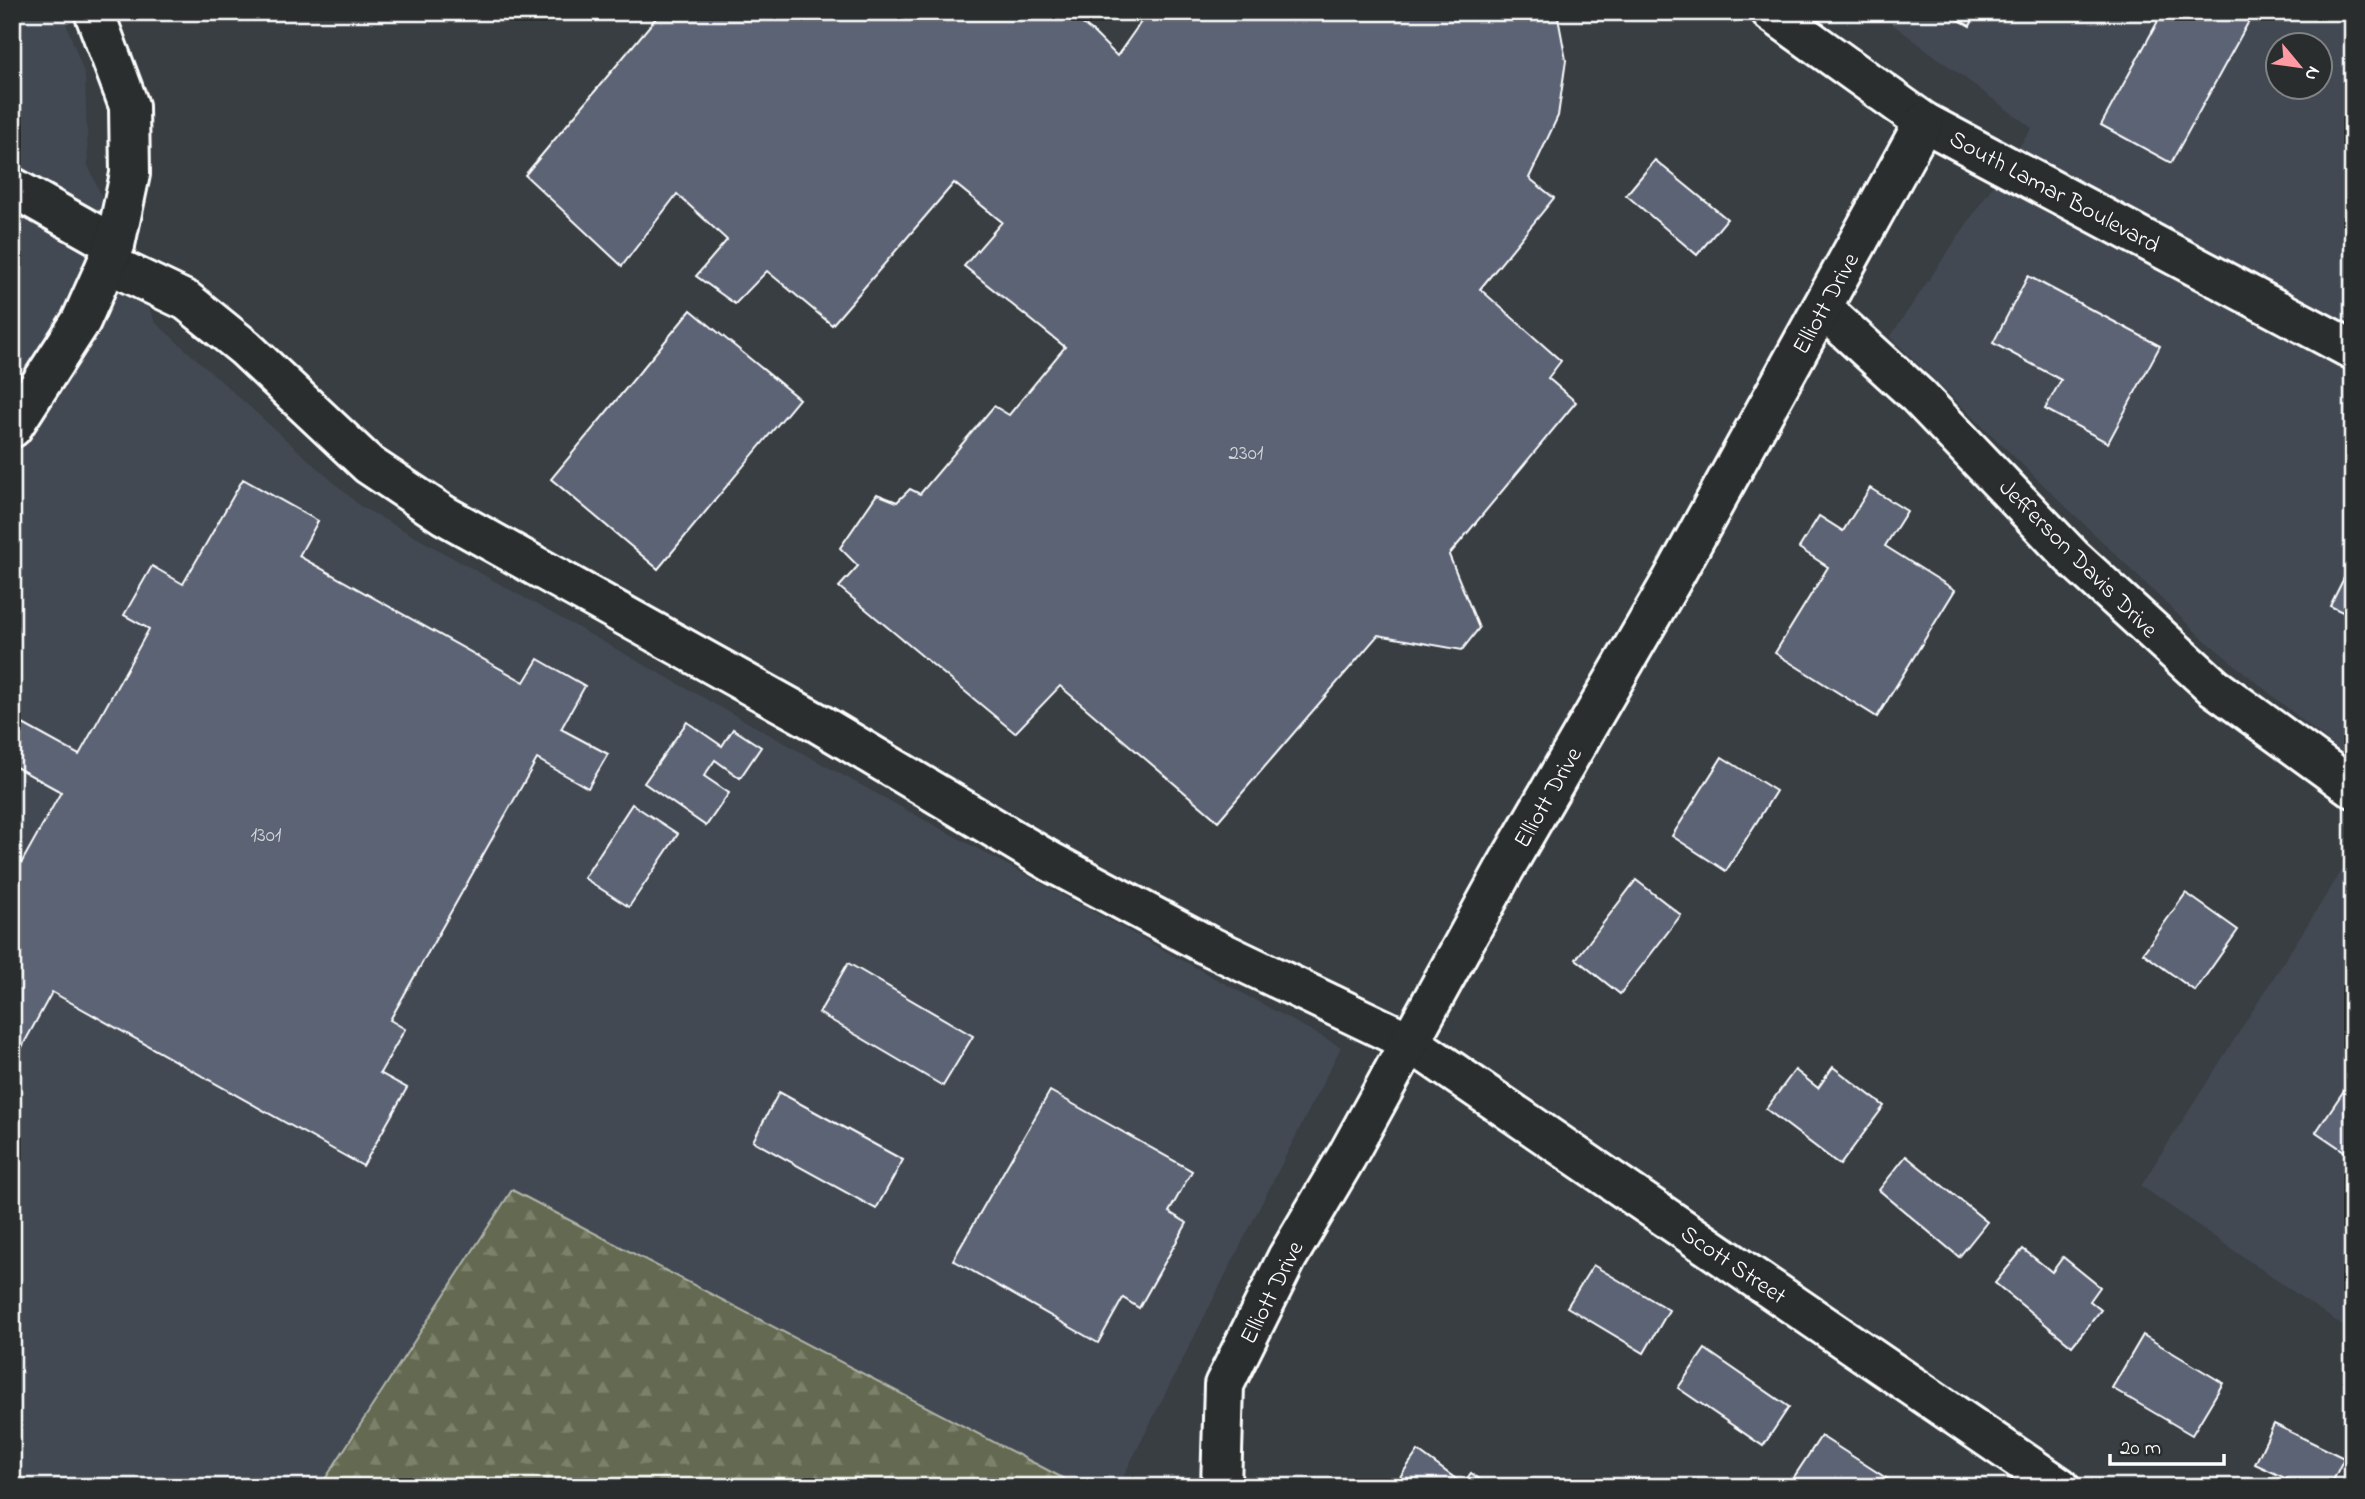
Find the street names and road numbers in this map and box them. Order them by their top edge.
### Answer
street label: South Lamar Boulevard [1942,123,2166,264]
street label: Elliott Drive [1785,247,1870,362]
street label: Jefferson Davis Drive [1990,472,2165,648]
street label: Elliott Drive [1506,741,1592,855]
street label: Scott Street [1673,1218,1793,1314]
street label: Elliott Drive [1232,1235,1314,1351]

